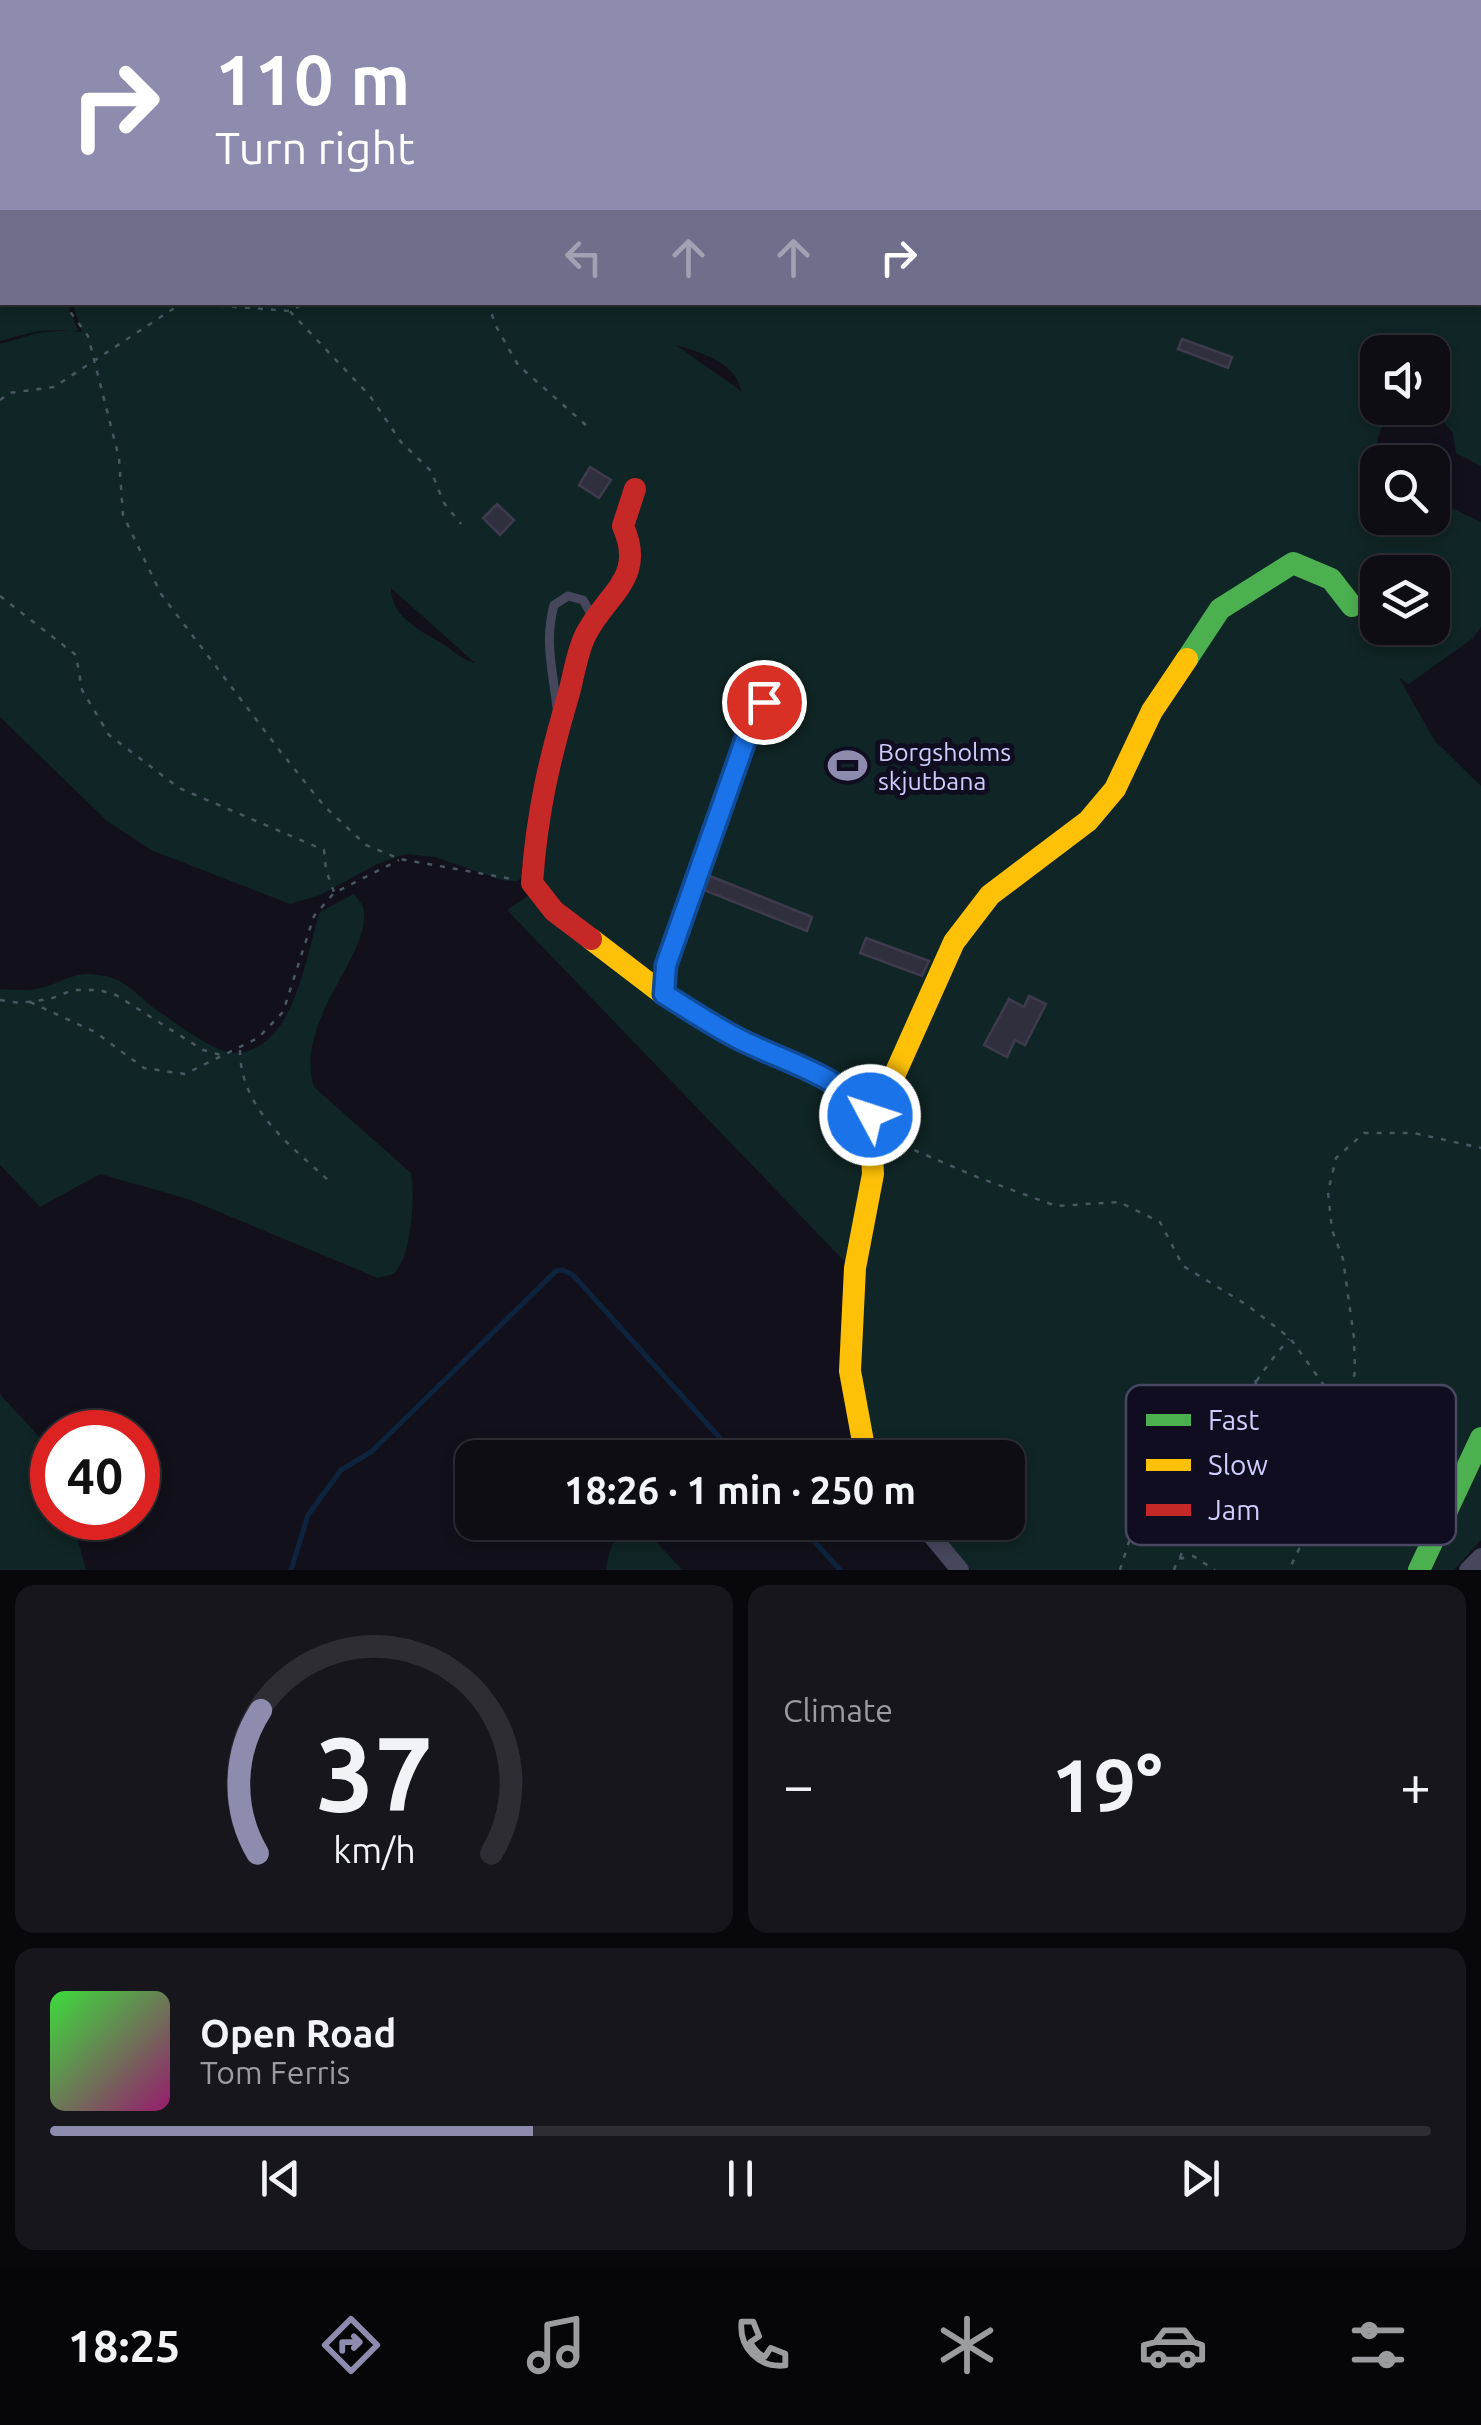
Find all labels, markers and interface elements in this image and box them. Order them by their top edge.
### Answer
icon: right [50,40,180,170]
text: 110 m [215,40,410,118]
text: Turn right [215,122,415,173]
icon: left [556,230,611,285]
icon: ahead [661,230,716,285]
icon: ahead [766,230,821,285]
icon: right [871,230,926,285]
map controls [1360,335,1450,645]
button: sound [1360,335,1450,425]
button: search [1360,445,1450,535]
button: layers [1360,555,1450,645]
pin [722,660,807,745]
icon: arrive [737,675,792,730]
place label: Borgsholms skjutbana [878,738,1011,795]
sports icon: Borgsholms skjutbana [827,745,869,787]
position arrow [818,1063,922,1167]
legend [1126,1385,1456,1545]
text: Fast [1208,1404,1259,1435]
speed limit sign: 40 [30,1410,160,1540]
text: Slow [1208,1449,1268,1480]
text: 18:26 · 1 min · 250 m [564,1469,916,1511]
text: Jam [1208,1494,1260,1525]
text: Climate [783,1692,893,1728]
text: 37 [315,1714,433,1831]
text: 19° [1051,1742,1163,1826]
text: − [783,1754,814,1815]
text: + [1400,1754,1431,1815]
text: km/h [333,1830,415,1870]
text: Open Road [200,2012,396,2054]
text: Tom Ferris [200,2054,350,2090]
icon: previous [253,2151,308,2206]
icon: pause [713,2151,768,2206]
icon: next [1173,2151,1228,2206]
icon: directions [316,2310,386,2380]
icon: music [521,2310,591,2380]
icon: phone [727,2310,797,2380]
icon: climate [932,2310,1002,2380]
icon: car [1138,2310,1208,2380]
icon: filters [1343,2310,1413,2380]
text: 18:25 [68,2320,180,2371]

